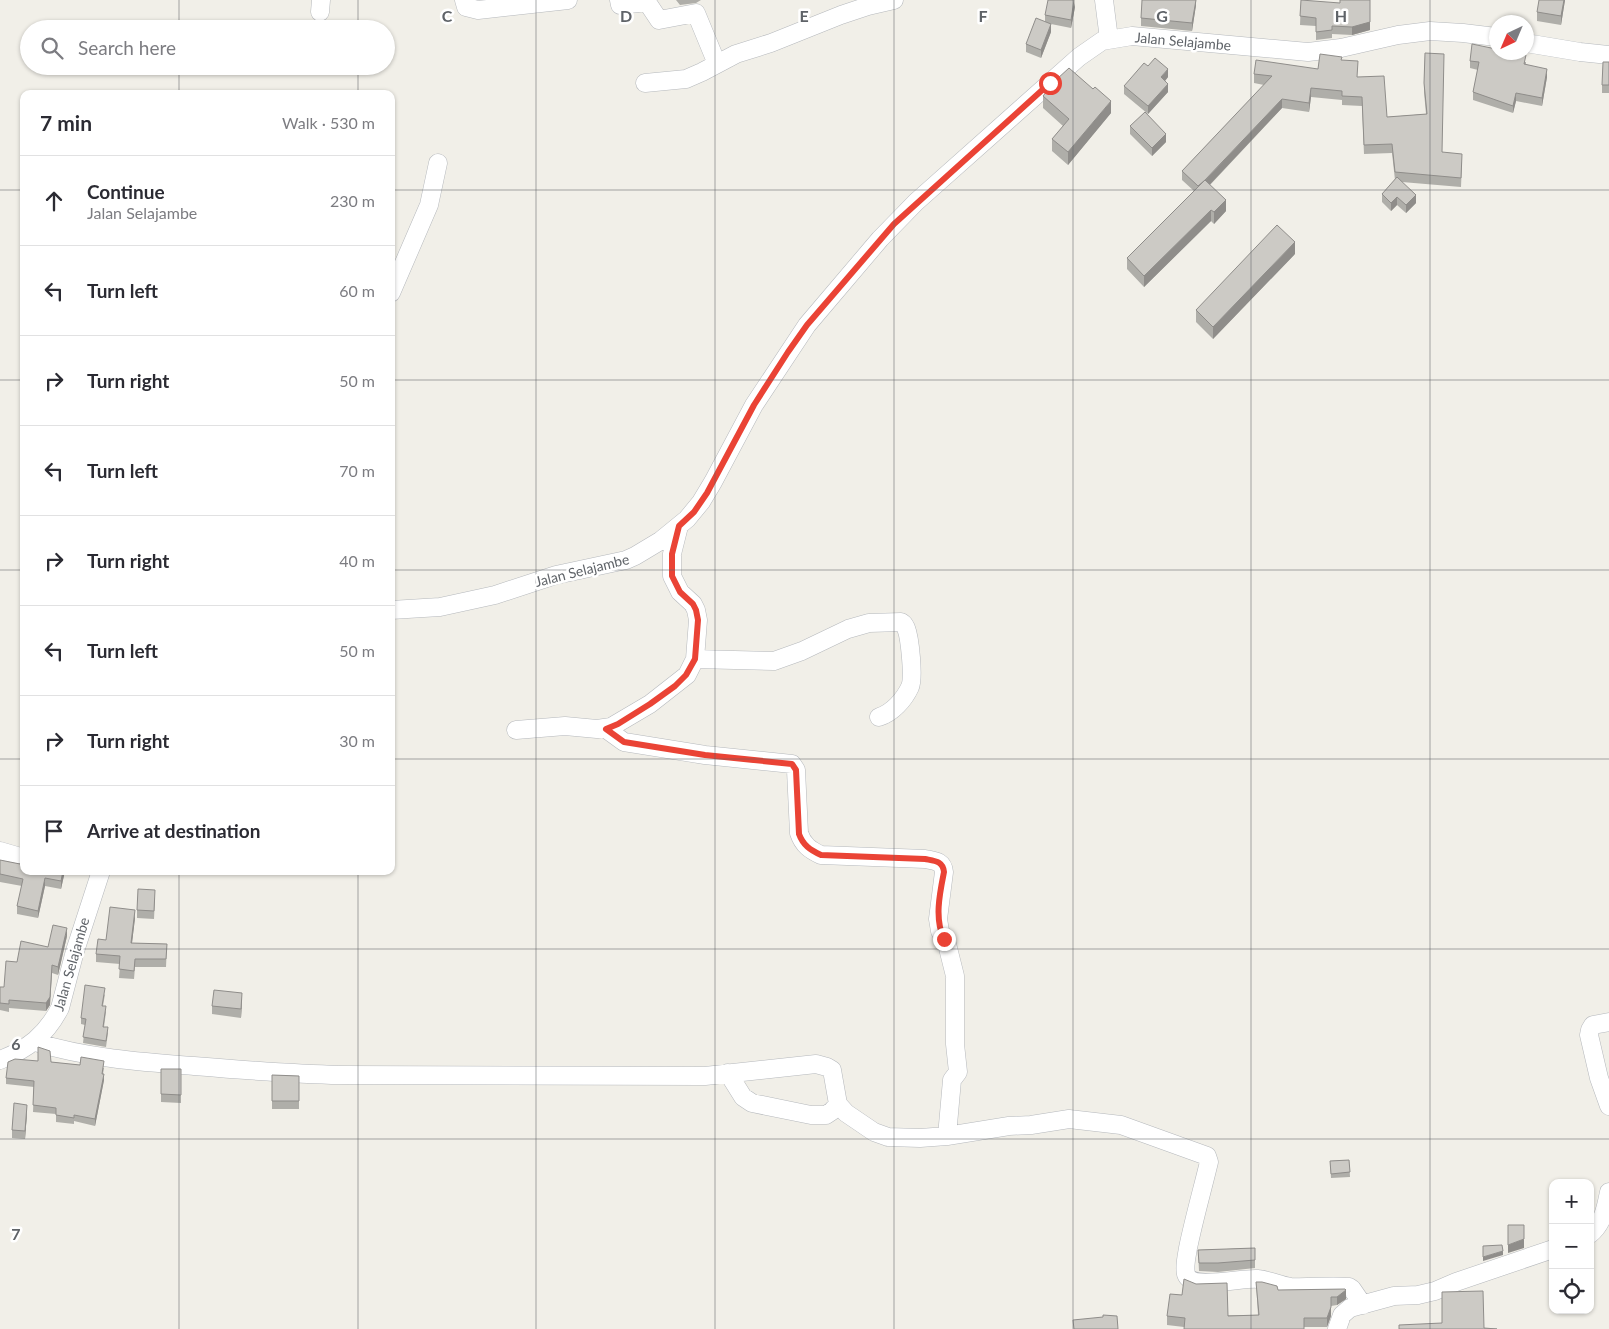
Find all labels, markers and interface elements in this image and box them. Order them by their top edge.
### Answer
text: C [442,6,453,25]
text: D [620,6,632,25]
text: E [799,6,809,25]
text: F [978,6,988,25]
text: G [1156,6,1168,25]
text: H [1335,6,1347,25]
north arrow [1489,15,1534,60]
search box [20,20,395,75]
street label: Jalan Selajambe [1134,28,1232,54]
icon: search [38,34,66,62]
text: Search here [78,36,176,59]
route start [1039,72,1062,95]
text: 7 min [40,110,92,135]
text: Walk · 530 m [282,113,375,132]
text: Continue [87,180,165,203]
icon: ahead [40,187,68,215]
text: 230 m [330,191,375,210]
text: Jalan Selajambe [87,203,197,222]
icon: left [40,277,68,305]
text: Turn left [87,279,158,302]
text: 60 m [339,281,375,300]
icon: right [40,367,68,395]
text: Turn right [87,369,169,392]
text: 50 m [339,371,375,390]
icon: left [40,457,68,485]
text: Turn left [87,459,158,482]
text: 70 m [339,461,375,480]
icon: right [40,547,68,575]
text: Turn right [87,549,169,572]
street label: Jalan Selajambe [533,550,631,590]
text: 40 m [339,551,375,570]
icon: left [40,637,68,665]
text: Turn left [87,639,158,662]
text: 50 m [339,641,375,660]
icon: right [40,727,68,755]
text: Turn right [87,729,169,752]
text: 30 m [339,731,375,750]
icon: arrive [40,817,68,845]
text: Arrive at destination [87,819,260,842]
street label: Jalan Selajambe [50,915,92,1013]
route end [933,928,956,951]
text: 6 [11,1034,21,1053]
map controls [1549,1179,1594,1314]
button: + [1549,1179,1594,1224]
text: 7 [11,1224,21,1243]
button: − [1549,1224,1594,1269]
button: locate [1549,1269,1594,1314]

